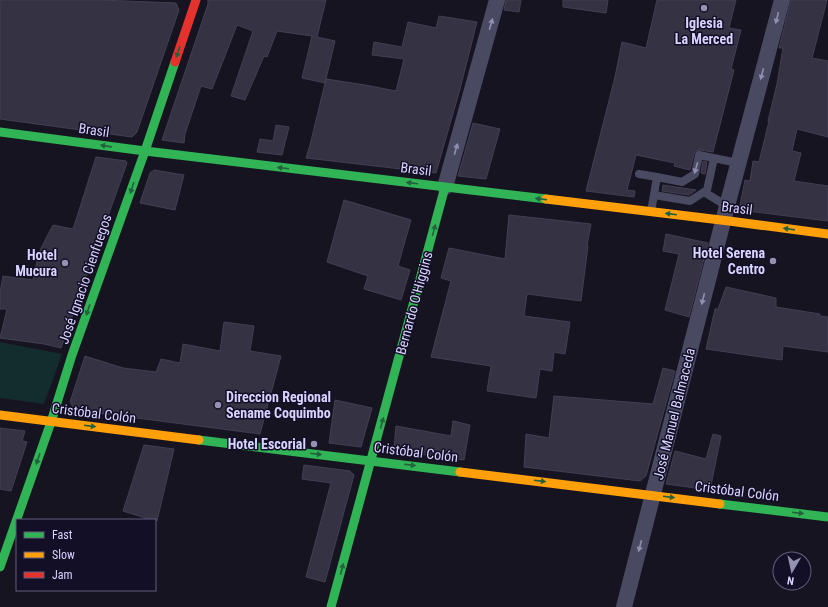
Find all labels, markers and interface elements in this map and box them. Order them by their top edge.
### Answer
marker: Iglesia La Merced [699,3,709,13]
one-way arrow [774,12,780,24]
place label: Iglesia La Merced [675,15,733,47]
one-way arrow [488,18,494,30]
one-way arrow [175,46,181,58]
one-way arrow [759,68,765,80]
street label: Brasil [77,120,111,140]
one-way arrow [100,143,112,149]
one-way arrow [453,143,459,156]
street label: Brasil [400,159,432,179]
one-way arrow [693,162,699,174]
one-way arrow [277,165,289,171]
one-way arrow [406,180,418,186]
one-way arrow [128,182,134,194]
one-way arrow [535,195,548,202]
street label: Brasil [721,198,753,218]
one-way arrow [664,211,677,217]
street label: José Ignacio Cienfuegos [55,212,115,346]
one-way arrow [431,223,437,235]
one-way arrow [783,226,795,232]
place label: Hotel Serena Centro [693,245,765,277]
place label: Hotel Mucura [15,247,57,279]
street label: Bernardo O'Higgins [393,250,435,356]
marker: Hotel Serena Centro [768,256,778,266]
marker: Hotel Mucura [60,258,70,268]
one-way arrow [700,293,706,305]
one-way arrow [85,305,91,317]
street label: José Manuel Balmaceda [650,346,698,482]
place label: Direccion Regional Sename Coquimbo [226,389,331,421]
street label: Cristóbal Colón [51,400,137,426]
marker: Direccion Regional Sename Coquimbo [213,400,223,410]
one-way arrow [379,416,385,428]
one-way arrow [84,423,96,430]
place label: Hotel Escorial [228,436,306,452]
marker: Hotel Escorial [309,439,319,449]
street label: Cristóbal Colón [373,439,459,465]
one-way arrow [310,450,322,457]
one-way arrow [35,453,41,465]
one-way arrow [404,462,417,468]
one-way arrow [533,478,546,484]
street label: Cristóbal Colón [694,478,780,504]
one-way arrow [662,494,675,500]
one-way arrow [791,510,804,516]
legend [16,519,156,591]
text: Fast [52,528,73,542]
one-way arrow [637,541,643,553]
text: Slow [52,548,75,562]
north arrow [772,551,812,591]
one-way arrow [339,563,345,575]
text: Jam [52,568,73,582]
text: N [786,573,795,587]

